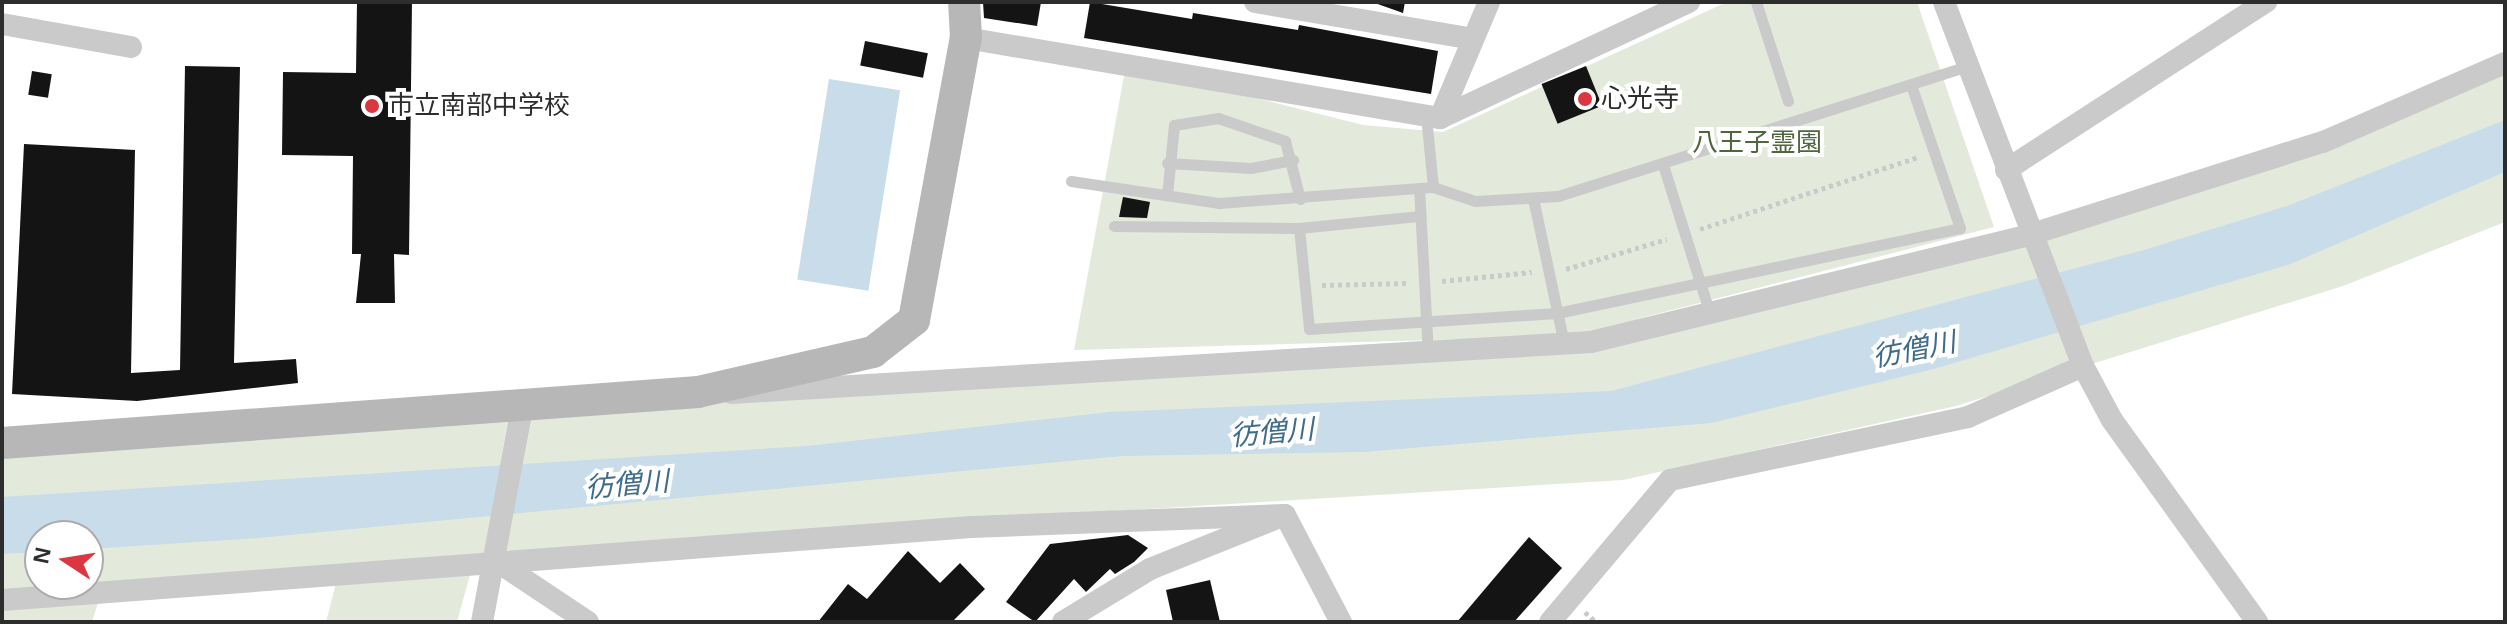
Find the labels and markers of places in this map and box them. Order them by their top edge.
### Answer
place label: 心光寺 [1601,83,1679,115]
place label: 市立南部中学校 [388,90,570,122]
marker: 心光寺 [1576,90,1594,108]
marker: 市立南部中学校 [363,97,381,115]

